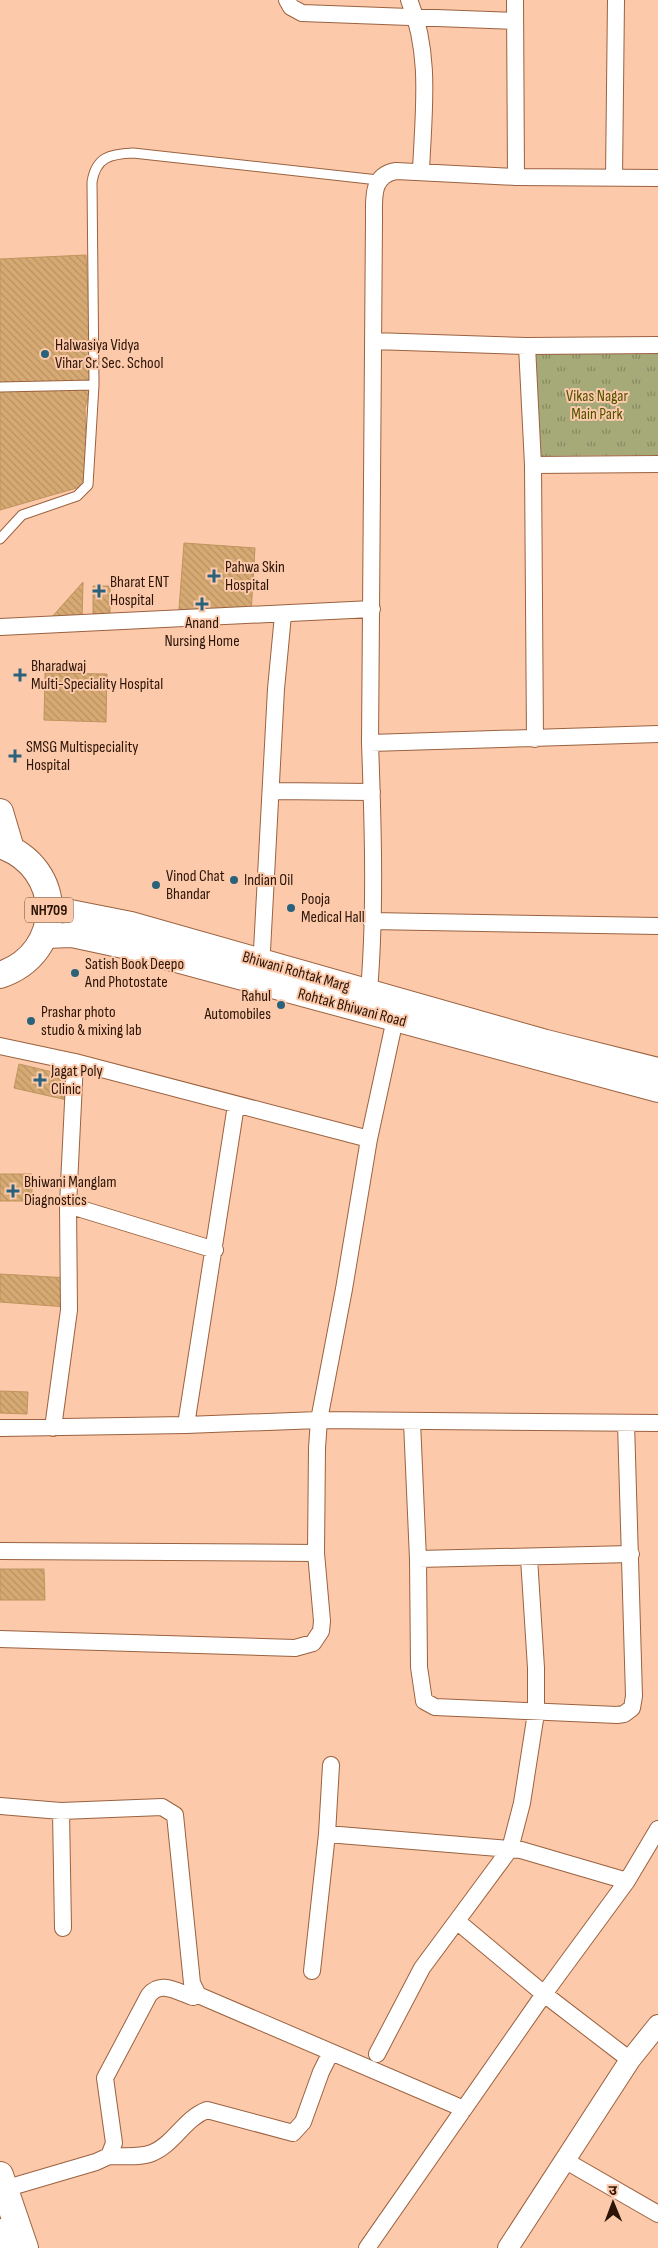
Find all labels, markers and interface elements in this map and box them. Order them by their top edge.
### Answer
place label: Halwasiya Vidya Vihar Sr. Sec. School [55,336,163,373]
marker: Halwasiya Vidya Vihar Sr. Sec. School [39,348,51,360]
park label: Vikas Nagar Main Park [566,387,628,424]
place label: Pahwa Skin Hospital [225,558,285,595]
marker: Pahwa Skin Hospital [207,569,221,583]
place label: Bharat ENT Hospital [110,573,170,610]
marker: Bharat ENT Hospital [92,584,106,598]
marker: Anand Nursing Home [195,597,209,611]
place label: Anand Nursing Home [164,614,240,651]
place label: Bharadwaj Multi-Speciality Hospital [31,657,163,694]
marker: Bharadwaj Multi-Speciality Hospital [13,668,27,682]
place label: SMSG Multispeciality Hospital [26,738,138,775]
marker: SMSG Multispeciality Hospital [8,749,22,763]
place label: Vinod Chat Bhandar [166,867,225,904]
place label: Indian Oil [244,871,293,890]
marker: Indian Oil [228,874,240,886]
marker: Vinod Chat Bhandar [150,879,162,891]
place label: Pooja Medical Hall [301,890,365,927]
road number: NH709 [25,898,73,922]
marker: Pooja Medical Hall [285,902,297,914]
street label: Bhiwani Rohtak Marg [240,948,352,996]
place label: Satish Book Deepo And Photostate [84,955,184,992]
marker: Satish Book Deepo And Photostate [69,967,81,979]
street label: Rohtak Bhiwani Road [296,984,408,1032]
place label: Rahul Automobiles [203,987,271,1024]
marker: Rahul Automobiles [275,999,287,1011]
place label: Prashar photo studio & mixing lab [41,1003,142,1040]
marker: Prashar photo studio & mixing lab [25,1015,37,1027]
place label: Jagat Poly Clinic [50,1062,103,1099]
marker: Jagat Poly Clinic [33,1073,47,1087]
place label: Bhiwani Manglam Diagnostics [24,1173,117,1210]
marker: Bhiwani Manglam Diagnostics [6,1184,20,1198]
north arrow [588,2178,638,2228]
text: उ [609,2182,618,2199]

